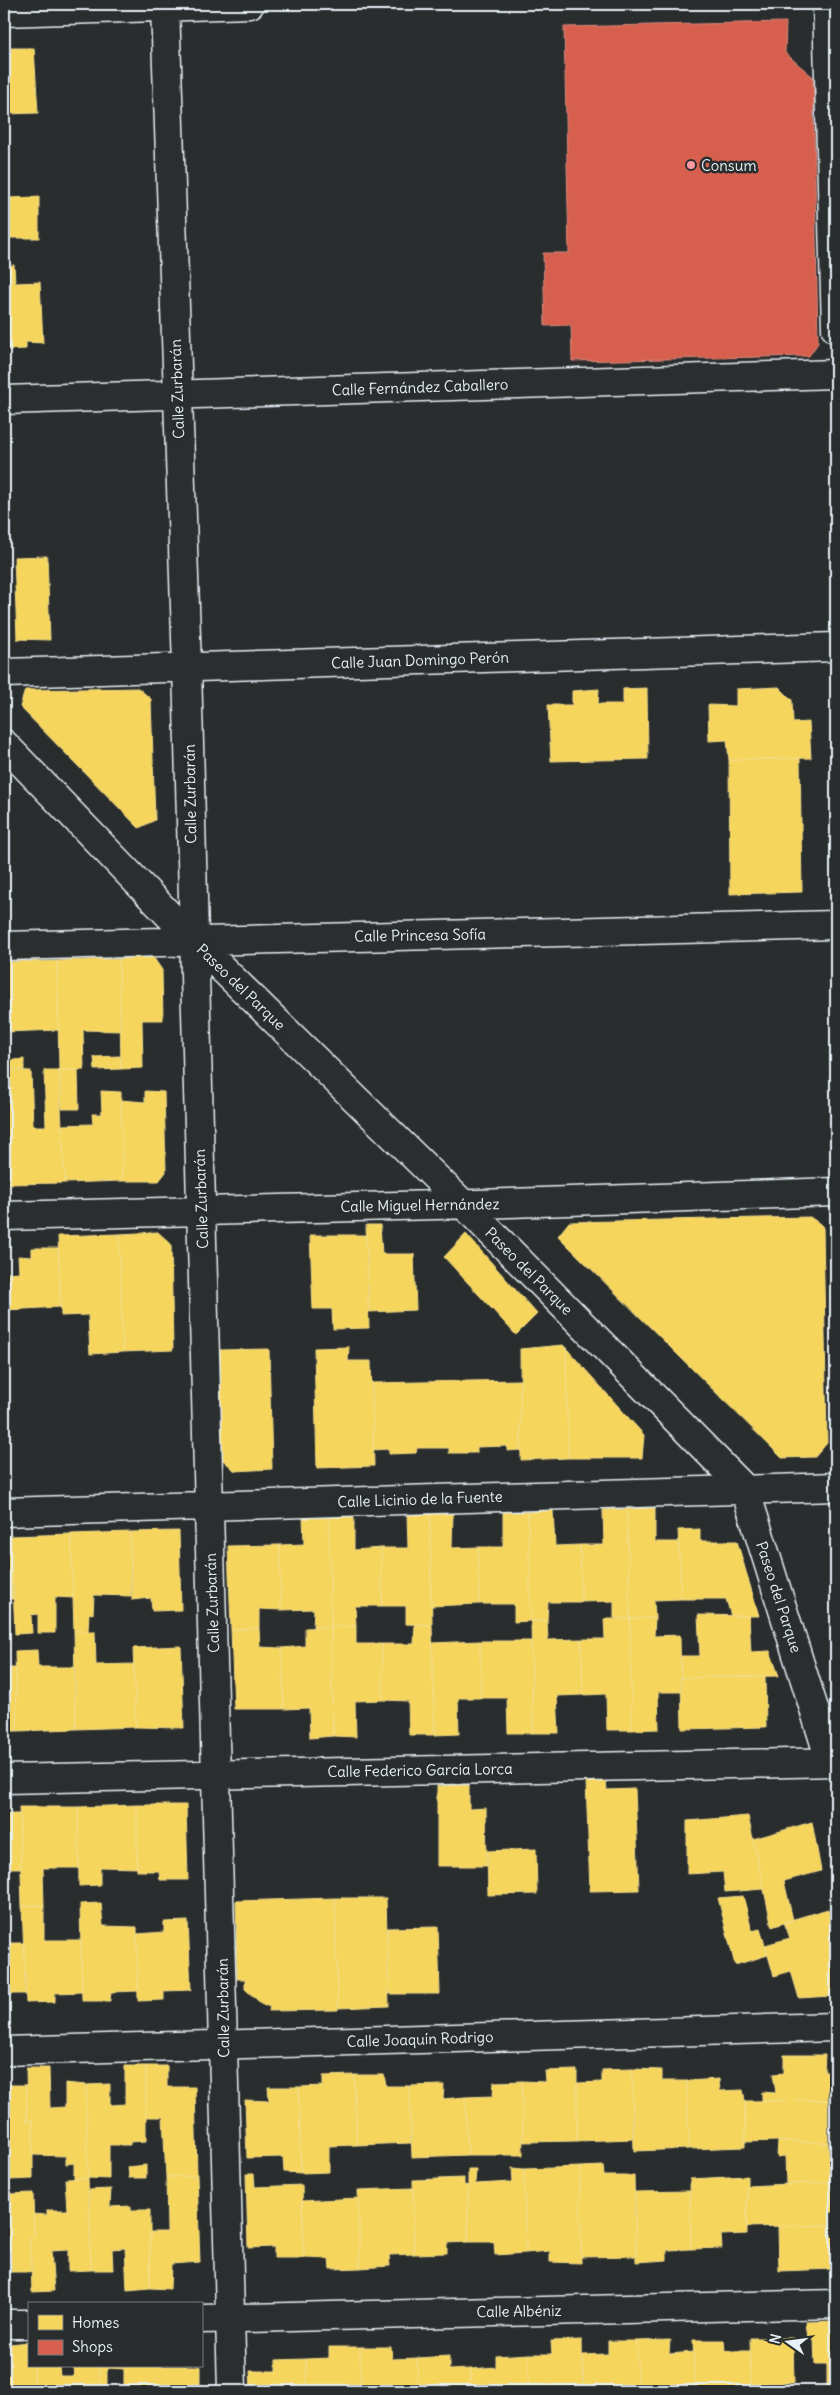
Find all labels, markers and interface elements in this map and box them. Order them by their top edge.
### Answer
place label: Consum [701,156,757,175]
marker: Consum [685,159,697,171]
street label: Calle Zurbarán [166,338,188,439]
street label: Calle Fernández Caballero [331,374,509,400]
street label: Calle Juan Domingo Perón [331,647,510,673]
street label: Calle Zurbarán [180,744,200,844]
street label: Calle Princesa Sofía [354,924,486,946]
street label: Paseo del Parque [193,940,289,1034]
street label: Calle Zurbarán [190,1148,212,1249]
street label: Calle Miguel Hernández [340,1194,500,1216]
street label: Paseo del Parque [481,1223,577,1319]
street label: Calle Licinio de la Fuente [337,1487,503,1511]
street label: Paseo del Parque [752,1539,806,1655]
street label: Calle Zurbarán [201,1552,223,1653]
street label: Calle Federico García Lorca [327,1759,513,1781]
street label: Calle Zurbarán [213,1958,233,2058]
street label: Calle Joaquín Rodrigo [346,2027,494,2051]
street label: Calle Albéniz [476,2301,562,2321]
legend [28,2302,202,2368]
text: Homes [72,2313,119,2332]
north arrow [762,2318,812,2368]
text: N [765,2332,785,2346]
text: Shops [72,2337,113,2356]

